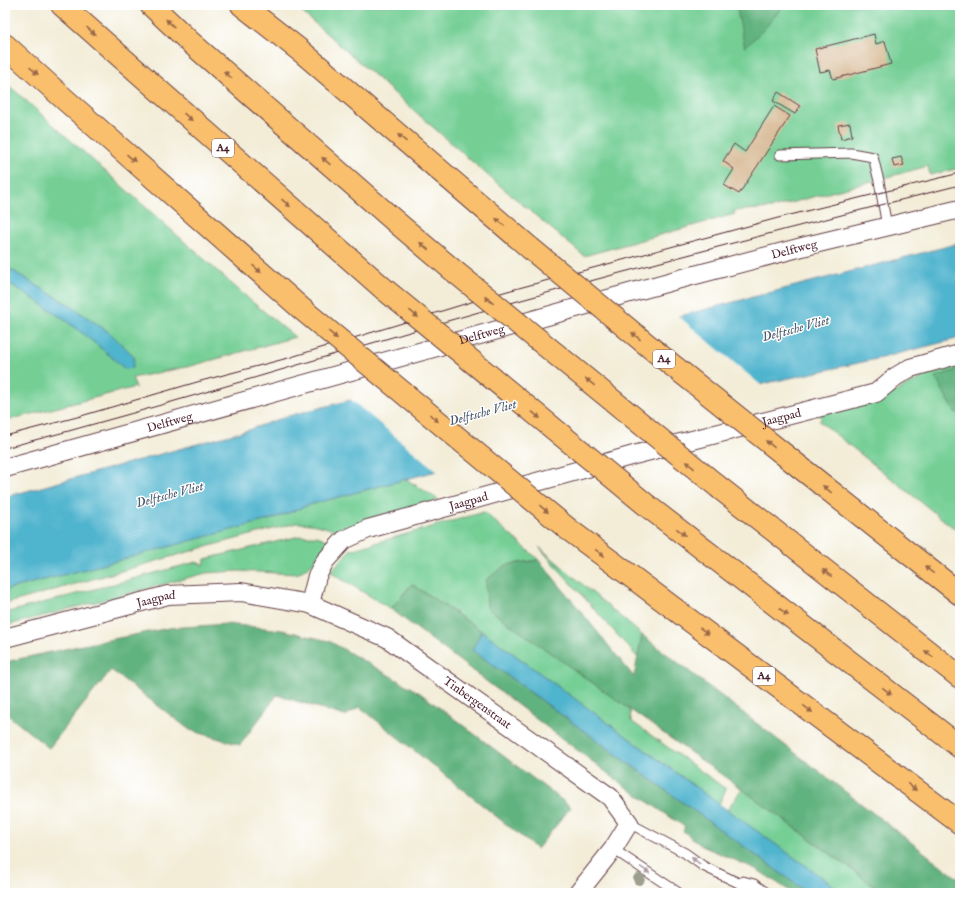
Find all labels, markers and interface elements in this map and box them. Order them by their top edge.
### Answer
one-way arrow [165,18,175,28]
one-way arrow [86,27,96,36]
one-way arrow [29,67,39,76]
one-way arrow [223,70,233,80]
one-way arrow [183,113,194,122]
one-way arrow [396,133,407,142]
road number: A4 [212,139,234,157]
one-way arrow [126,153,136,162]
one-way arrow [321,156,331,165]
one-way arrow [281,199,291,208]
one-way arrow [495,218,506,227]
street label: Delftweg [770,236,819,262]
one-way arrow [419,241,430,250]
one-way arrow [252,264,262,274]
one-way arrow [484,295,495,304]
one-way arrow [409,310,420,319]
water label: Delftsche Vliet [760,312,832,346]
street label: Delftweg [457,321,507,348]
one-way arrow [328,330,339,339]
one-way arrow [631,332,642,340]
road number: A4 [653,350,675,368]
one-way arrow [585,378,595,387]
water label: Delftsche Vliet [447,396,519,430]
street label: Jaagpad [759,405,803,431]
street label: Delftweg [145,408,195,435]
one-way arrow [531,410,542,419]
one-way arrow [428,413,439,422]
one-way arrow [765,439,776,448]
one-way arrow [685,460,696,469]
water label: Delftsche Vliet [134,478,206,512]
one-way arrow [822,485,833,494]
street label: Jaagpad [446,488,490,515]
one-way arrow [539,505,550,514]
one-way arrow [676,528,687,536]
one-way arrow [594,549,605,557]
one-way arrow [924,566,935,574]
one-way arrow [821,569,832,578]
street label: Jaagpad [133,587,176,612]
one-way arrow [779,607,790,616]
one-way arrow [698,627,709,635]
one-way arrow [924,649,935,658]
road number: A4 [753,667,775,685]
street label: Tinbergenstraat [440,673,515,732]
one-way arrow [882,687,892,695]
one-way arrow [802,705,813,713]
one-way arrow [906,783,917,791]
one-way arrow [691,857,702,866]
one-way arrow [640,866,650,874]

